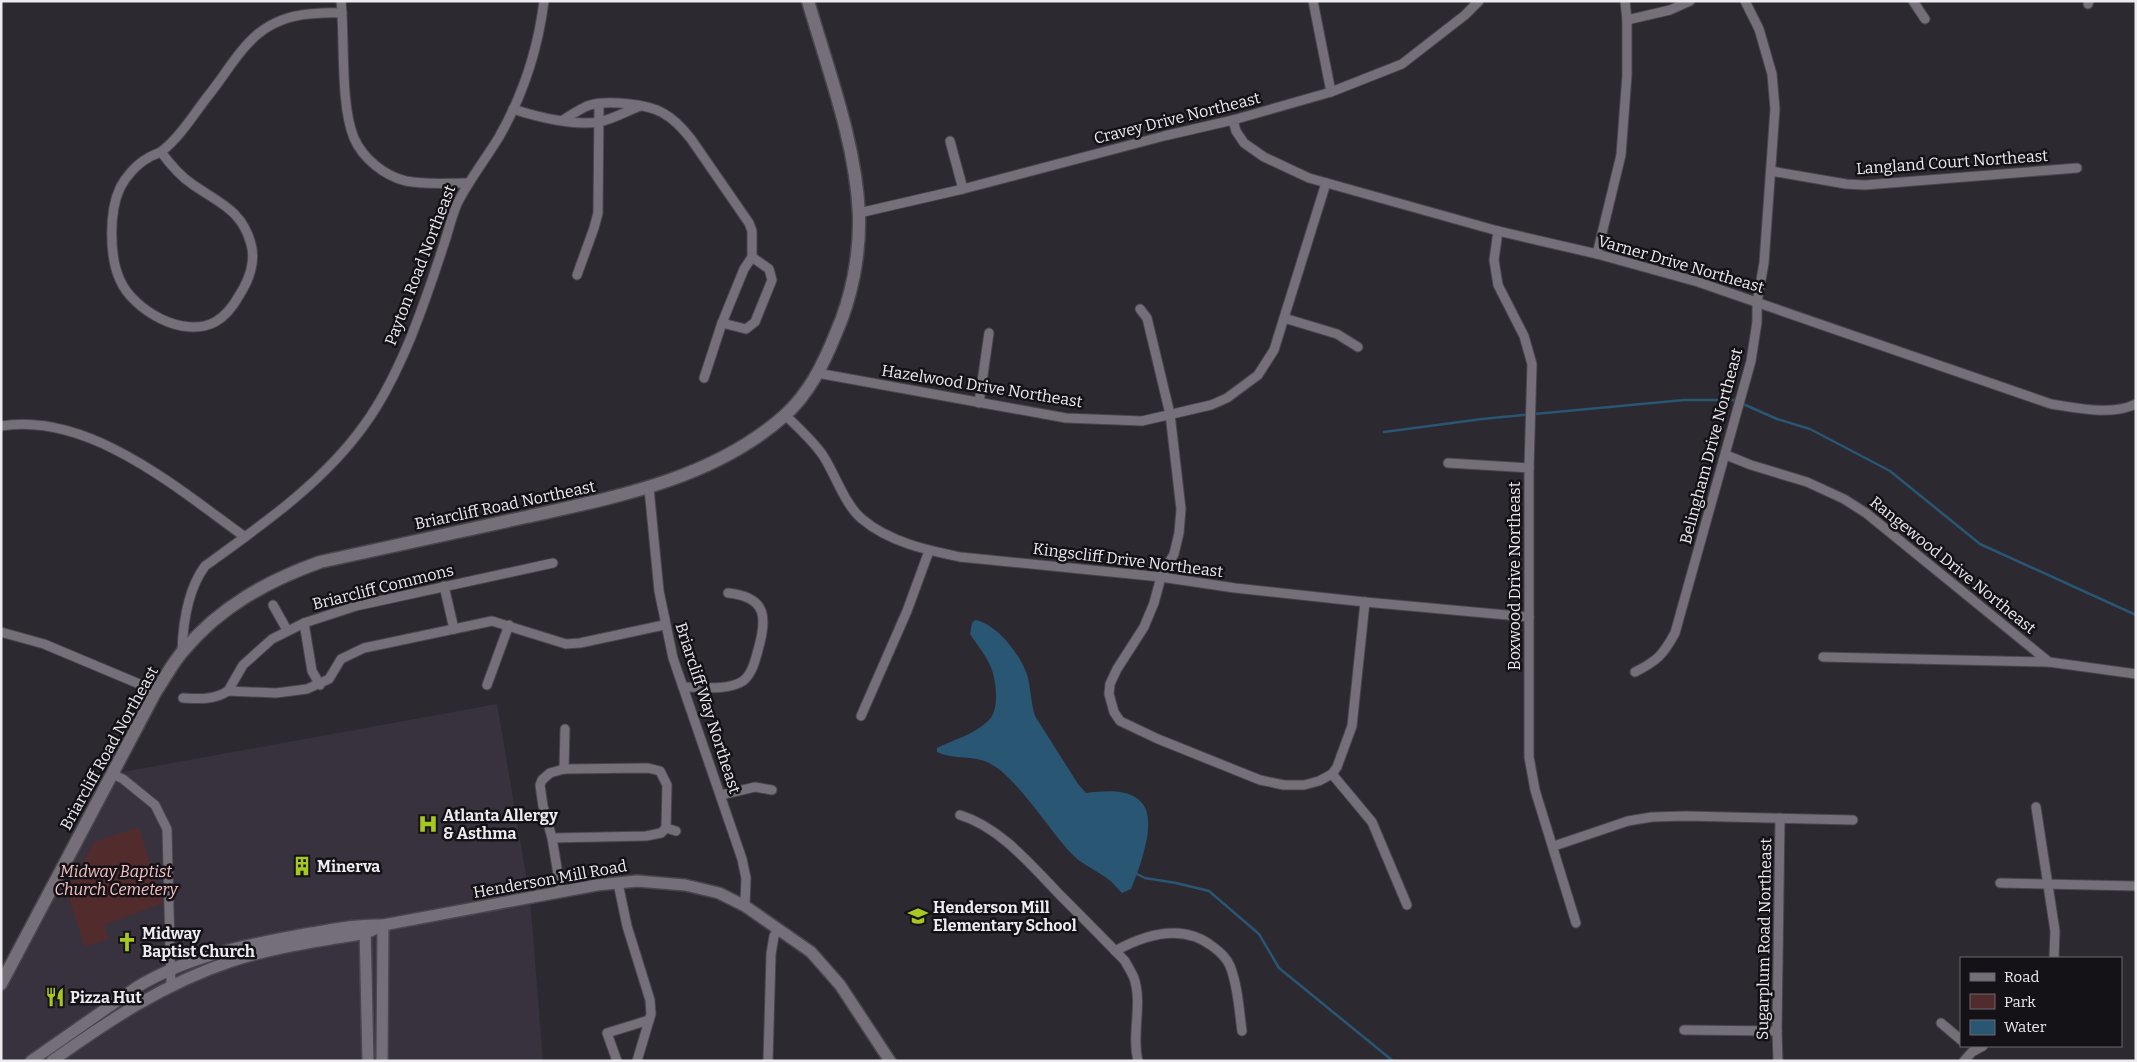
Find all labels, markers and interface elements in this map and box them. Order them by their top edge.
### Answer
street label: Cravey Drive Northeast [1092,88,1262,148]
street label: Langland Court Northeast [1855,146,2049,178]
street label: Payton Road Northeast [381,182,459,348]
street label: Varner Drive Northeast [1596,231,1767,297]
street label: Belingham Drive Northeast [1676,346,1746,546]
street label: Hazelwood Drive Northeast [880,361,1084,411]
street label: Briarcliff Road Northeast [413,477,597,533]
street label: Boxwood Drive Northeast [1505,481,1524,670]
street label: Rangewood Drive Northeast [1866,492,2040,638]
street label: Kingscliff Drive Northeast [1032,539,1224,581]
street label: Briarcliff Commons [310,560,456,614]
street label: Briarcliff Way Northeast [671,620,745,796]
street label: Briarcliff Road Northeast [56,663,162,833]
place label: Atlanta Allergy & Asthma [443,806,558,843]
hospital icon: Atlanta Allergy & Asthma [417,813,439,835]
street label: Sugarplum Road Northeast [1753,838,1775,1040]
building icon: Minerva [291,855,313,877]
street label: Henderson Mill Road [472,856,629,902]
place label: Minerva [317,857,380,876]
park label: Midway Baptist Church Cemetery [54,862,178,899]
place label: Henderson Mill Elementary School [933,898,1077,935]
school or university icon: Henderson Mill Elementary School [907,905,929,927]
place label: Midway Baptist Church [142,924,255,961]
church icon: Midway Baptist Church [116,931,138,953]
legend [1960,957,2122,1047]
text: Road [2004,968,2039,986]
restaurant icon: Pizza Hut [44,986,66,1008]
place label: Pizza Hut [70,988,142,1007]
text: Park [2004,993,2036,1011]
text: Water [2004,1018,2047,1036]

